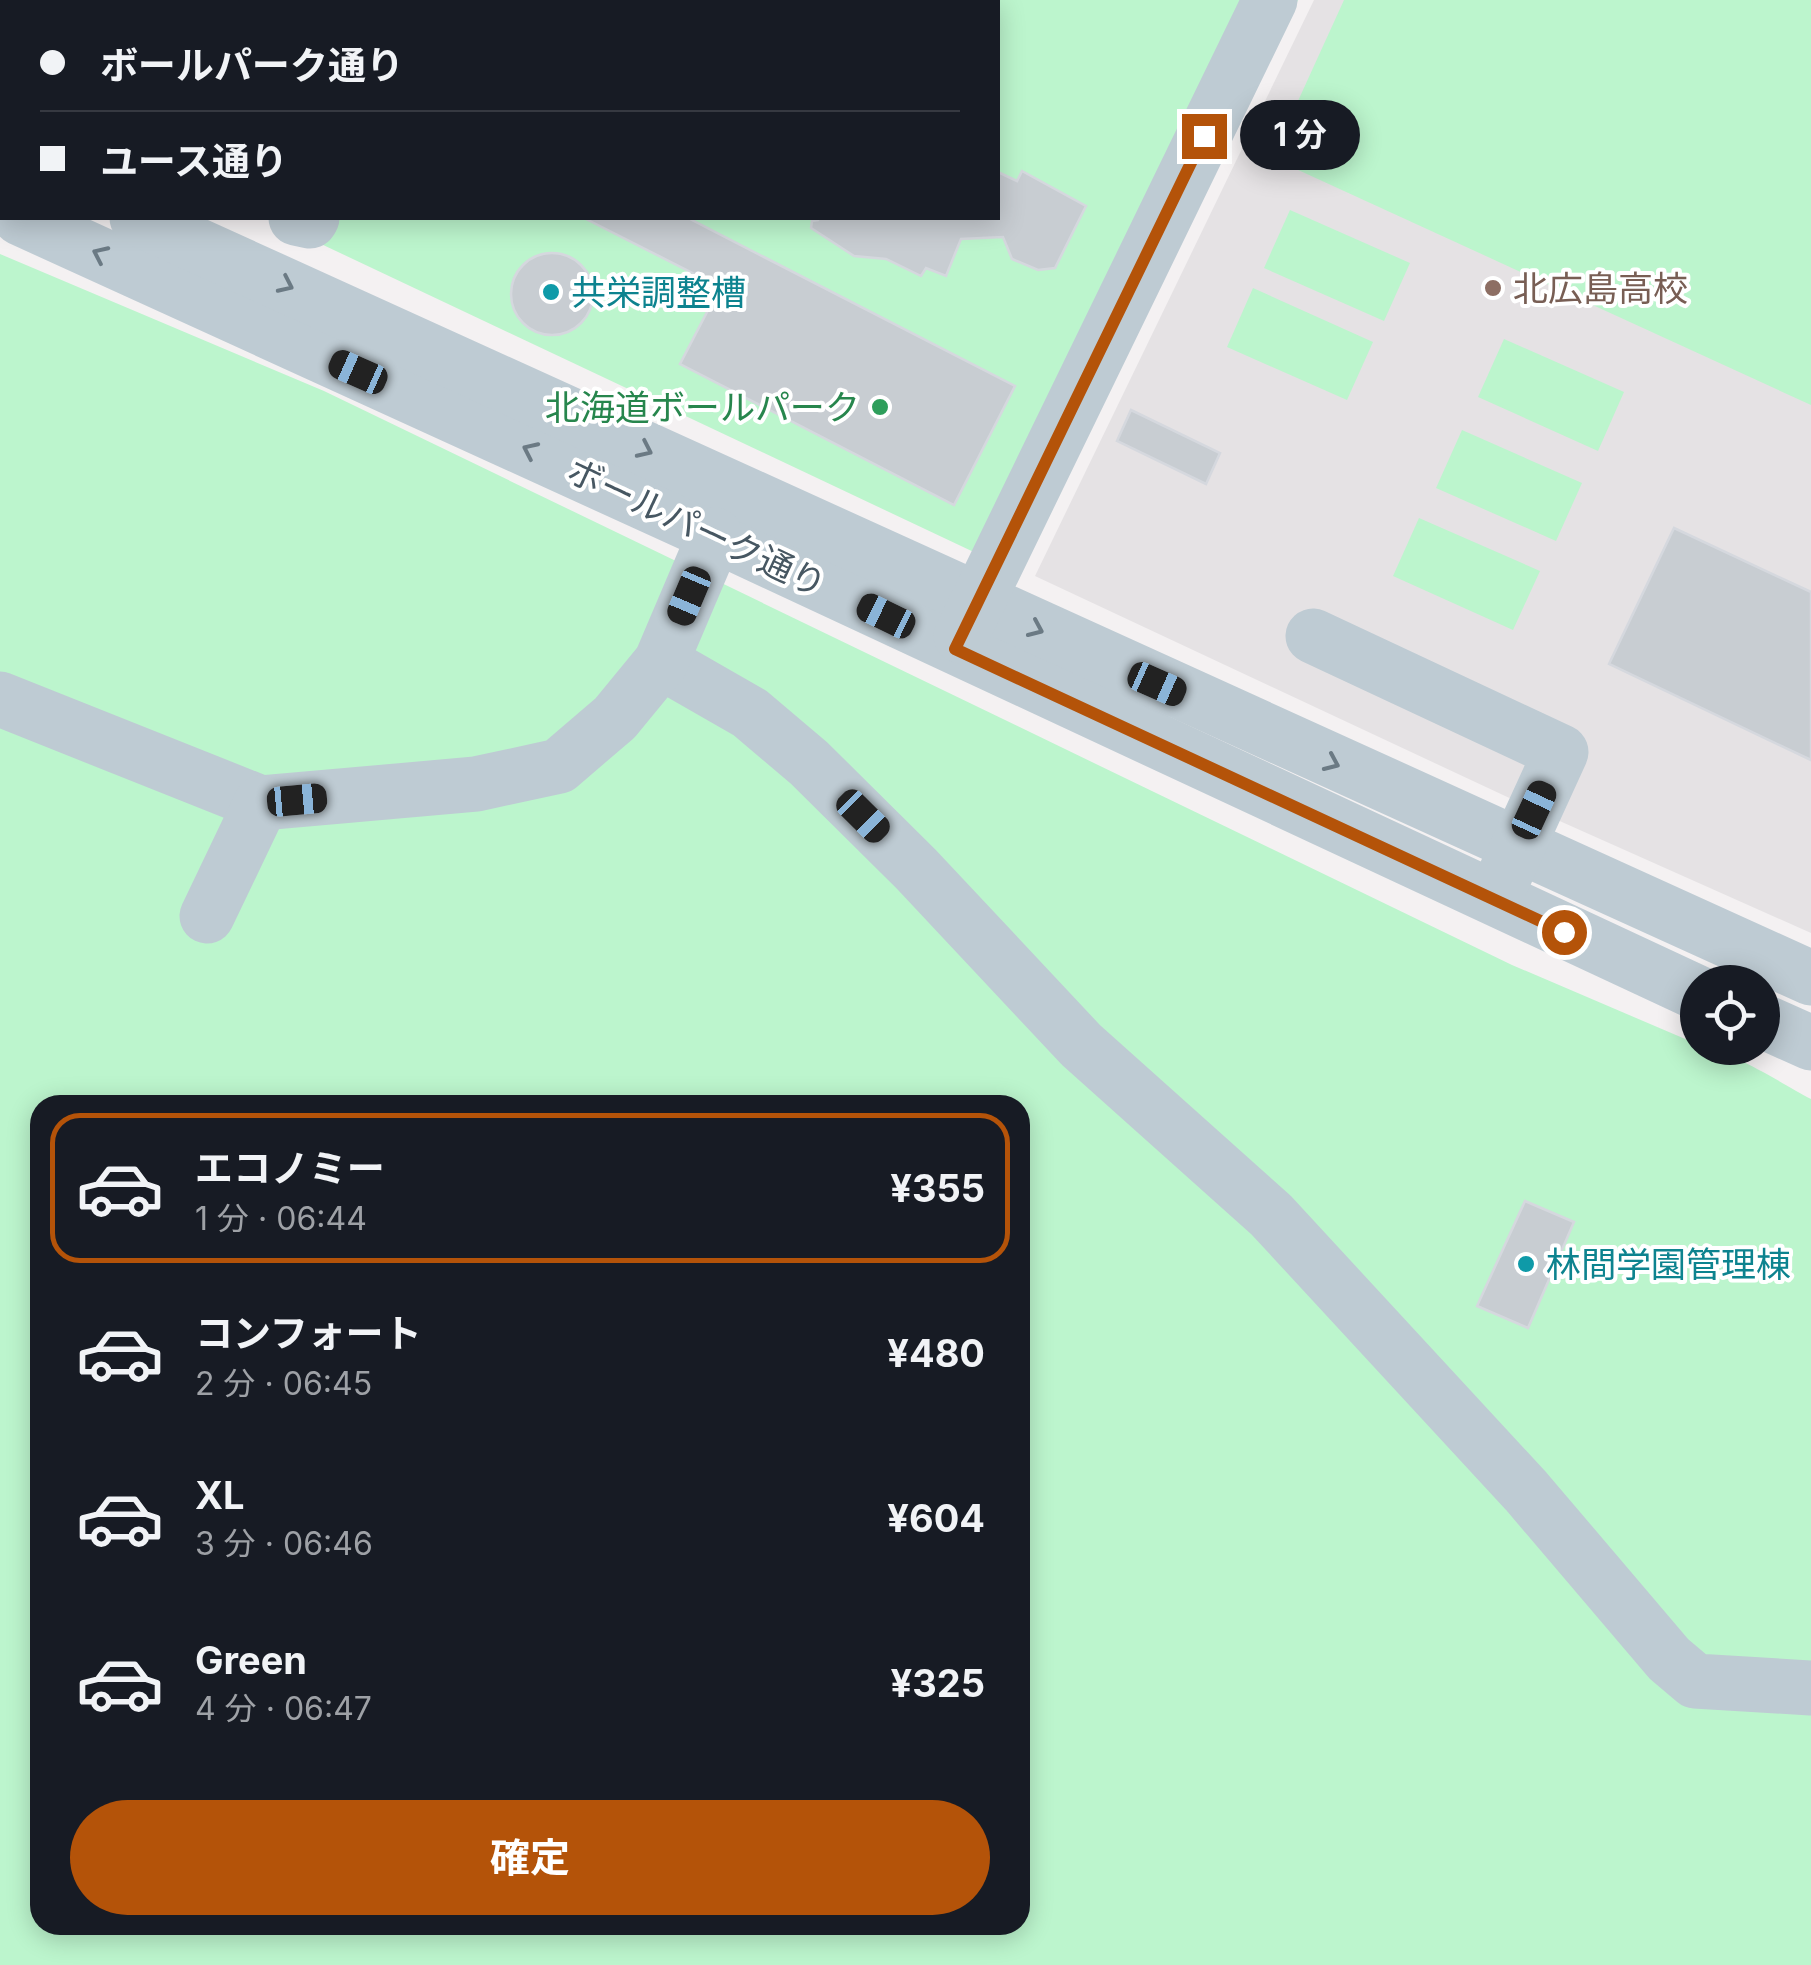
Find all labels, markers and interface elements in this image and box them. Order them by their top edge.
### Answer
text: ボールパーク通り [100,42,404,88]
callout: 1 分 [1239,101,1359,171]
route end [1182,114,1227,159]
text: 1 分 [1273,115,1327,154]
text: ユース通り [100,138,288,184]
one-way arrow [92,246,110,266]
place label: 北広島高校 [1513,267,1688,309]
place label: 共栄調整槽 [571,271,746,313]
one-way arrow [276,273,294,293]
marker: 北広島高校 [1482,277,1504,299]
marker: 共栄調整槽 [540,281,562,303]
car [324,346,392,398]
place label: 北海道ボールパーク [545,386,860,428]
marker: 北海道ボールパーク [869,396,891,418]
one-way arrow [635,438,653,458]
one-way arrow [522,442,540,462]
street label: ボールパーク通り [561,449,833,605]
car [663,563,715,629]
car [852,589,920,643]
one-way arrow [1026,616,1044,636]
car [1123,658,1191,710]
one-way arrow [1322,751,1340,771]
car [1508,776,1560,844]
car [266,782,328,818]
car [831,784,895,848]
route start [1542,910,1587,955]
map controls [1680,965,1780,1065]
button: locate [1680,965,1780,1065]
icon: car [75,1143,165,1233]
text: エコノミー [195,1145,385,1191]
text: ¥355 [890,1165,985,1211]
text: 1 分 · 06:44 [195,1199,367,1238]
place label: 林間学園管理棟 [1546,1243,1791,1285]
marker: 林間学園管理棟 [1515,1253,1537,1275]
icon: car [75,1308,165,1398]
text: コンフォート [195,1310,422,1356]
text: ¥480 [887,1330,985,1376]
text: 2 分 · 06:45 [195,1364,372,1403]
text: XL [195,1472,245,1518]
icon: car [75,1473,165,1563]
text: ¥604 [887,1495,985,1541]
text: 3 分 · 06:46 [195,1524,373,1563]
text: Green [195,1637,307,1683]
icon: car [75,1638,165,1728]
text: ¥325 [891,1660,985,1706]
text: 4 分 · 06:47 [195,1689,372,1728]
button: 確定 [70,1800,990,1915]

